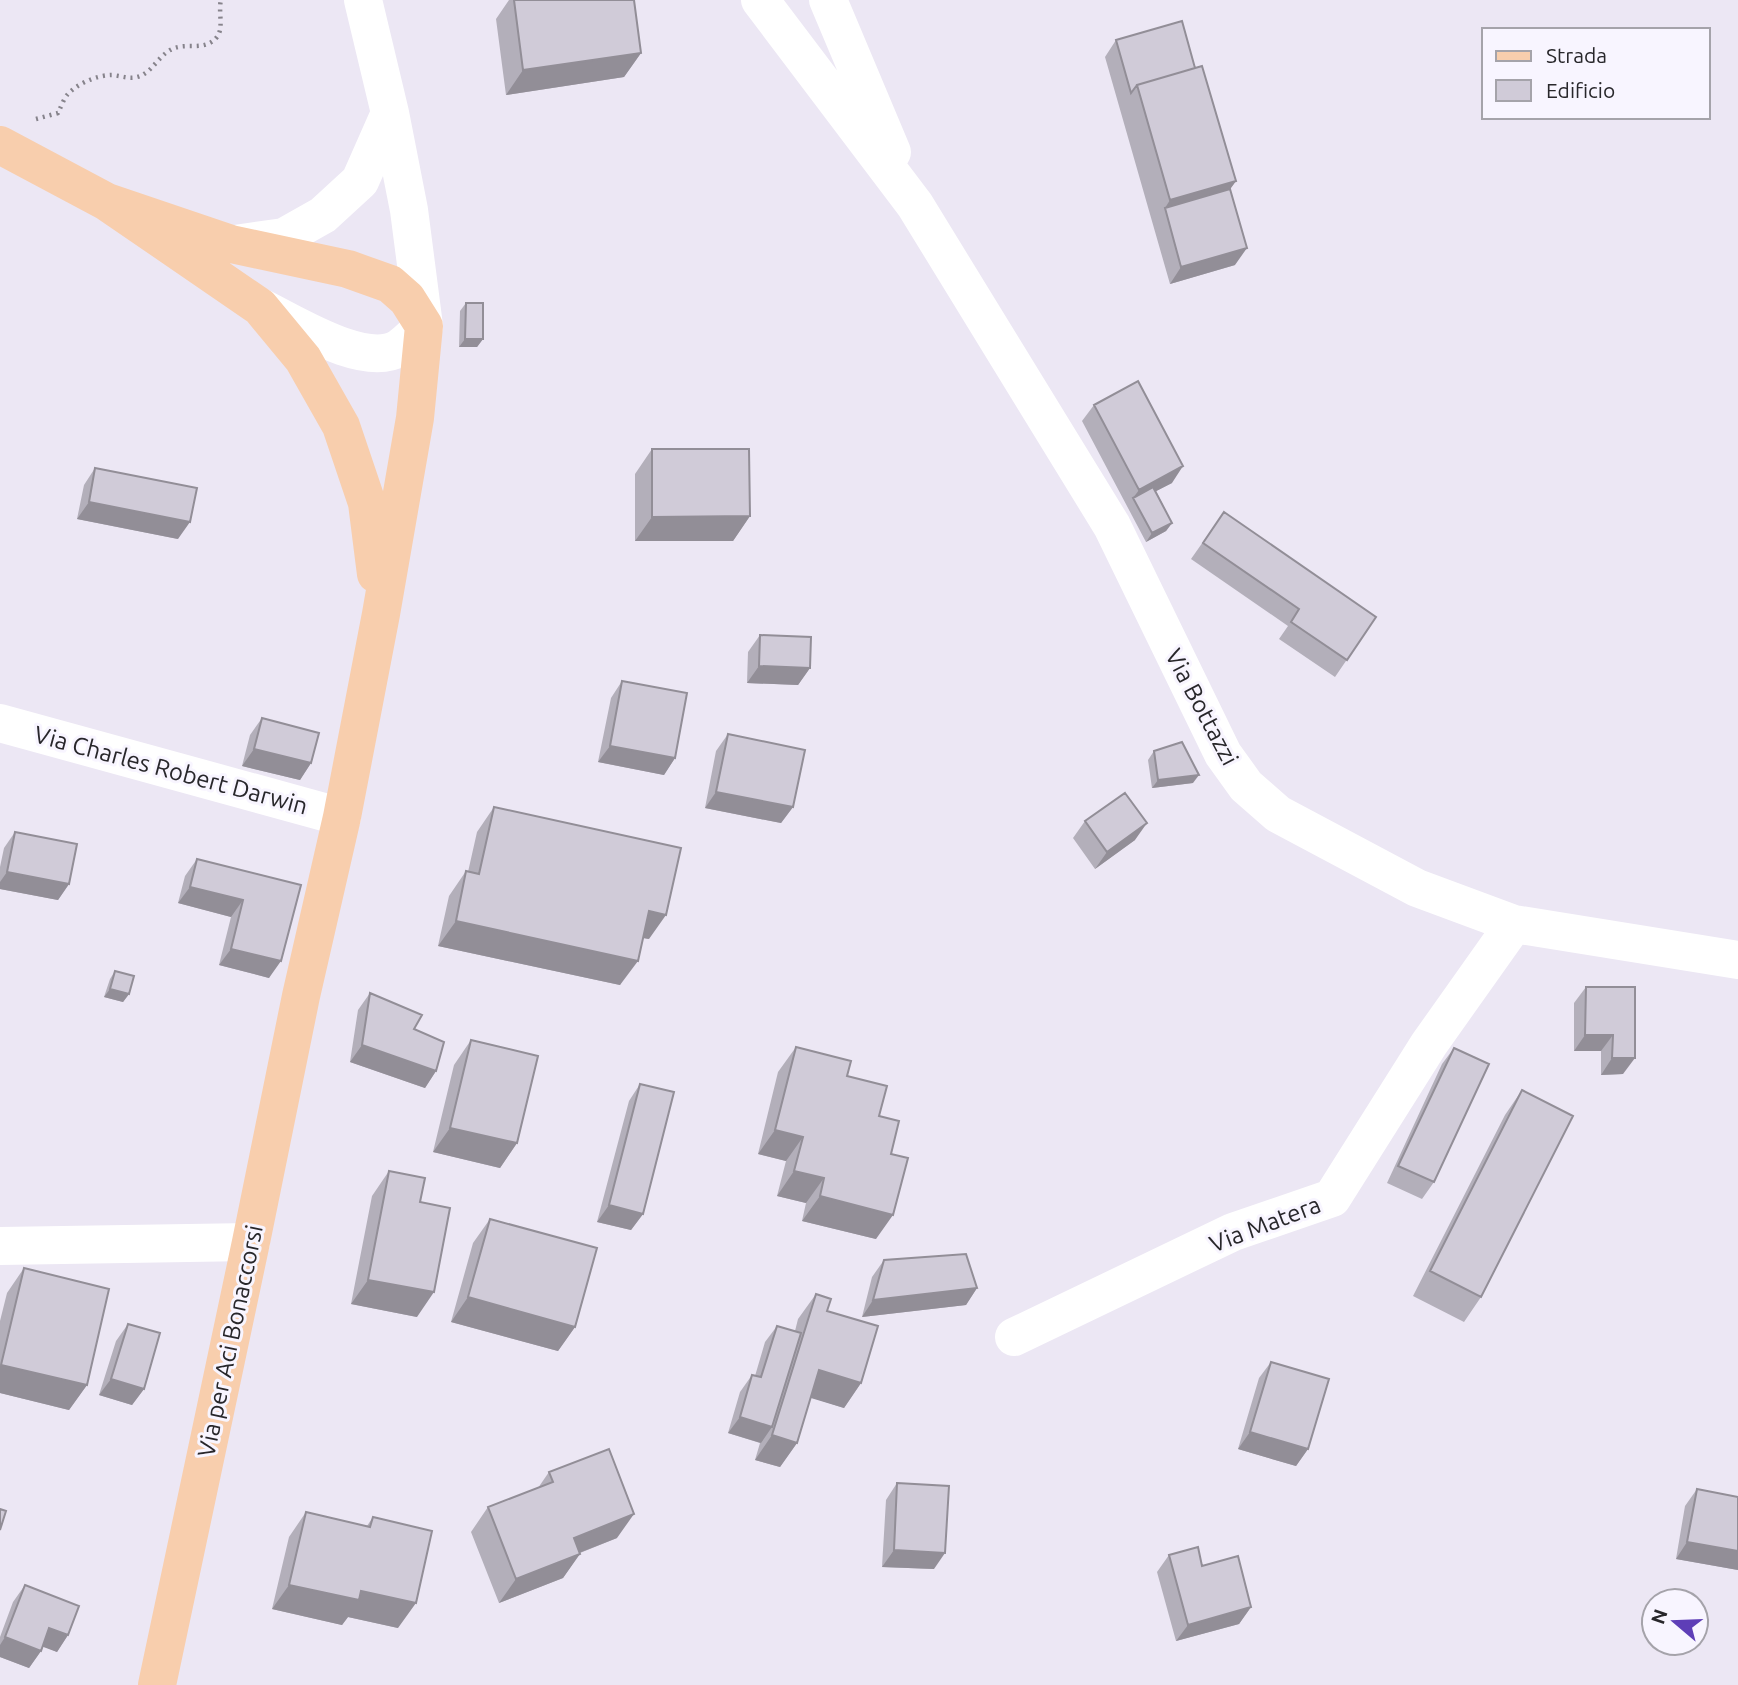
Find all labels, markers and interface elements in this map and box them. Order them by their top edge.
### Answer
legend [1482,28,1710,119]
text: Strada [1546,43,1607,67]
text: Edificio [1546,78,1615,102]
street label: Via Bottazzi [1160,644,1244,770]
street label: Via Charles Robert Darwin [31,720,311,820]
street label: Via Matera [1206,1190,1324,1258]
street label: Via per Aci Bonaccorsi [192,1223,268,1459]
north arrow [1640,1587,1710,1657]
text: N [1646,1606,1672,1627]

